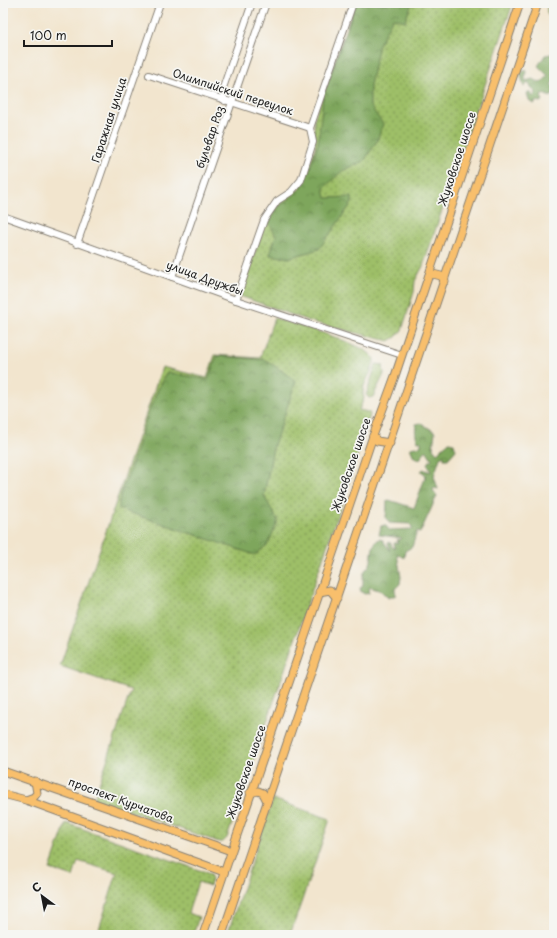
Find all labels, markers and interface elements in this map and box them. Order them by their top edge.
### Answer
scale bar [24,22,112,48]
text: 100 m [30,26,67,44]
street label: Олимпийский переулок [170,64,296,119]
street label: Гаражная улица [87,75,130,165]
street label: бульвар Роз [191,103,228,171]
street label: Жуковское шоссе [433,109,480,208]
street label: улица Дружбы [164,256,246,299]
street label: Жуковское шоссе [326,415,375,514]
street label: Жуковское шоссе [221,722,270,821]
street label: проспект Курчатова [66,773,176,827]
north arrow [22,876,62,916]
text: С [28,878,44,896]

